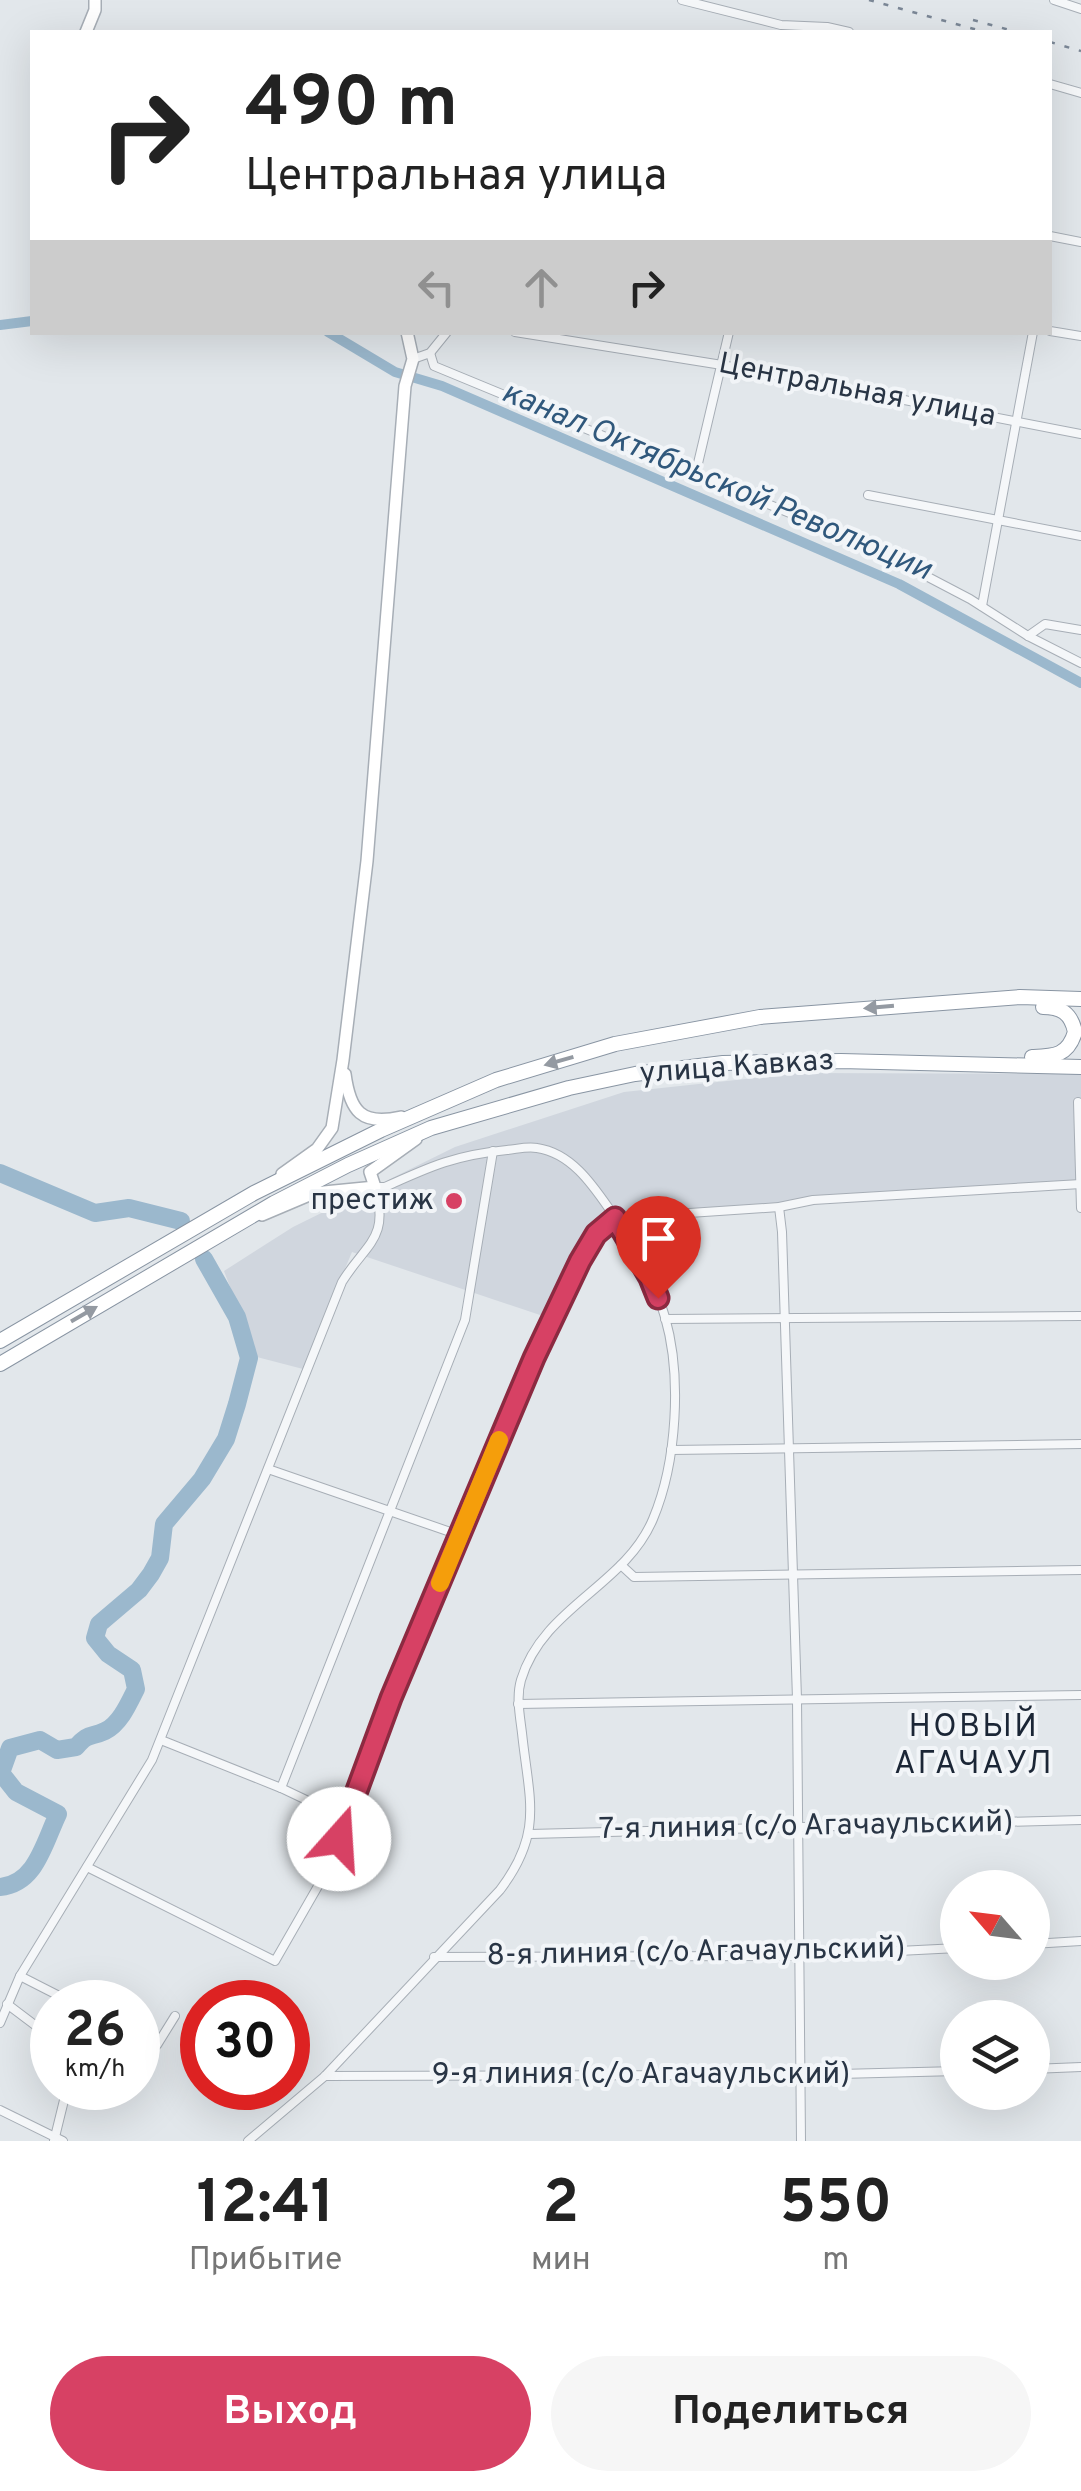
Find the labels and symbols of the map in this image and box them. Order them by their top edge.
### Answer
street label: Центральная улица [715,346,999,436]
water label: канал Октябрьской Революции [495,373,938,591]
one-way arrow [862,999,894,1015]
street label: улица Кавказ [638,1043,836,1093]
one-way arrow [544,1054,574,1069]
place label: престиж [310,1183,434,1220]
marker: престиж [443,1190,465,1212]
pin [616,1196,701,1299]
one-way arrow [70,1306,98,1324]
district label: НОВЫЙ АГАЧАУЛ [894,1705,1054,1785]
position arrow [287,1787,391,1891]
street label: 7-я линия (с/о Агачаульский) [598,1805,1014,1849]
north arrow [940,1870,1050,1980]
street label: 8-я линия (с/о Агачаульский) [486,1931,906,1975]
speed limit sign: 30 [180,1980,310,2110]
street label: 9-я линия (с/о Агачаульский) [432,2057,850,2094]

